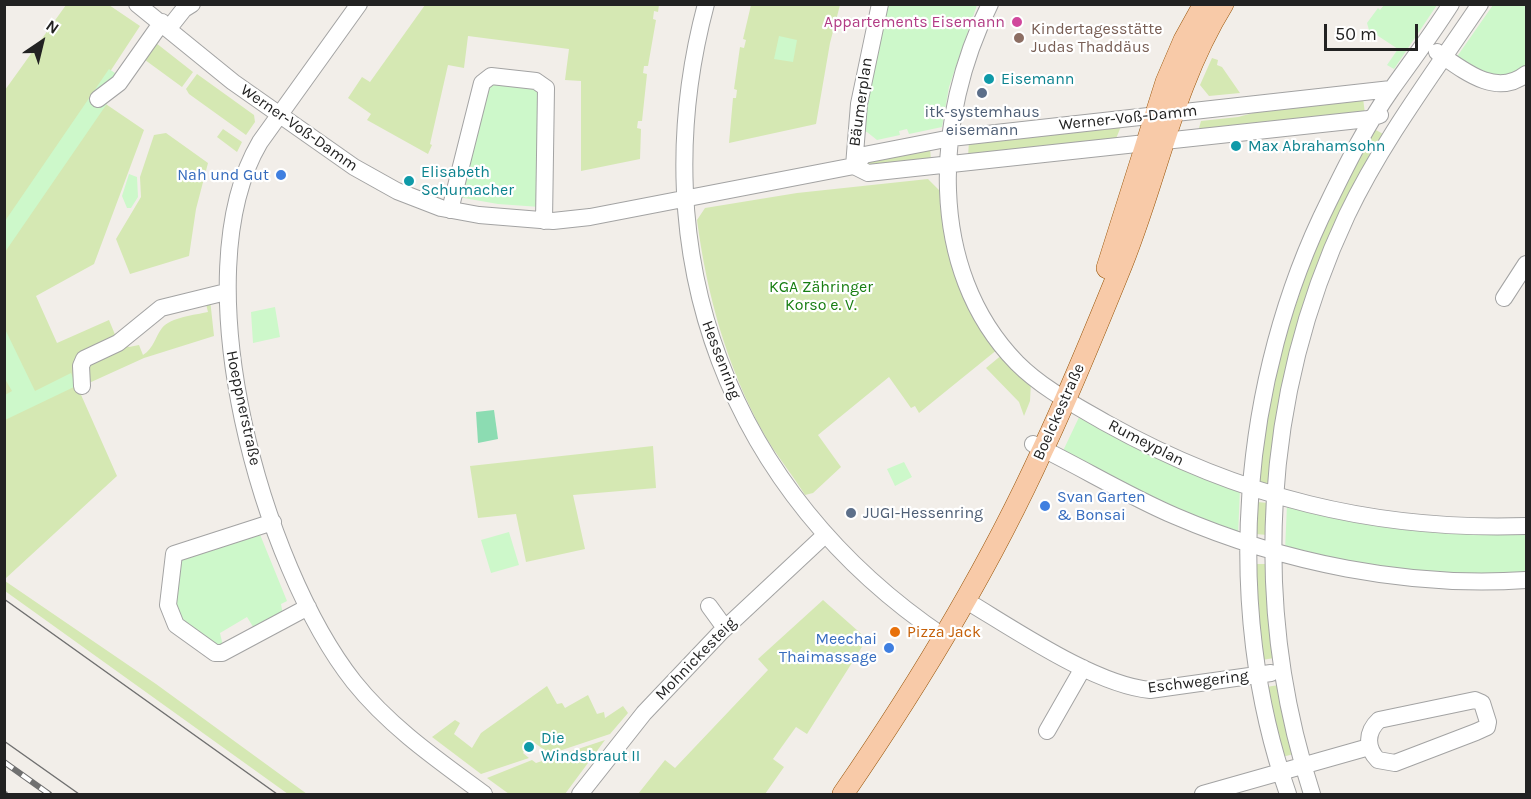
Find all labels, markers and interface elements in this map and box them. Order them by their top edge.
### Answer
north arrow [12,12,72,72]
place label: Appartements Eisemann [824,12,1005,32]
scale bar [1327,12,1422,50]
marker: Appartements Eisemann [1010,15,1024,29]
text: N [42,16,63,38]
place label: Kindertagesstätte Judas Thaddäus [1031,19,1163,57]
text: 50 m [1335,23,1377,45]
marker: Kindertagesstätte Judas Thaddäus [1012,31,1026,45]
street label: Bäumerplan [845,56,877,148]
place label: Eisemann [1001,69,1074,89]
marker: Eisemann [982,72,996,86]
street label: Werner-Voß-Damm [237,80,361,176]
marker: itk-systemhaus eisemann [975,86,989,100]
street label: Werner-Voß-Damm [1058,101,1198,135]
place label: itk-systemhaus eisemann [924,102,1040,140]
place label: Max Abrahamsohn [1248,136,1386,156]
marker: Max Abrahamsohn [1229,139,1243,153]
place label: Elisabeth Schumacher [421,162,514,200]
place label: Nah und Gut [177,165,269,185]
marker: Nah und Gut [274,168,288,182]
marker: Elisabeth Schumacher [402,174,416,188]
park label: KGA Zähringer Korso e. V. [769,277,873,315]
street label: Hessenring [697,318,745,402]
street label: Hoeppnerstraße [221,349,265,467]
street label: Boelckestraße [1029,361,1089,463]
street label: Rumeyplan [1105,416,1187,470]
place label: Svan Garten & Bonsai [1057,487,1146,525]
marker: Svan Garten & Bonsai [1038,499,1052,513]
place label: JUGI-Hessenring [863,503,983,523]
marker: JUGI-Hessenring [844,506,858,520]
street label: Mohnickesteig [651,613,741,705]
place label: Pizza Jack [907,622,981,642]
marker: Pizza Jack [888,625,902,639]
place label: Meechai Thaimassage [779,629,877,667]
marker: Meechai Thaimassage [882,641,896,655]
street label: Eschwegering [1146,666,1250,698]
place label: Die Windsbraut II [541,728,640,766]
marker: Die Windsbraut II [522,740,536,754]

